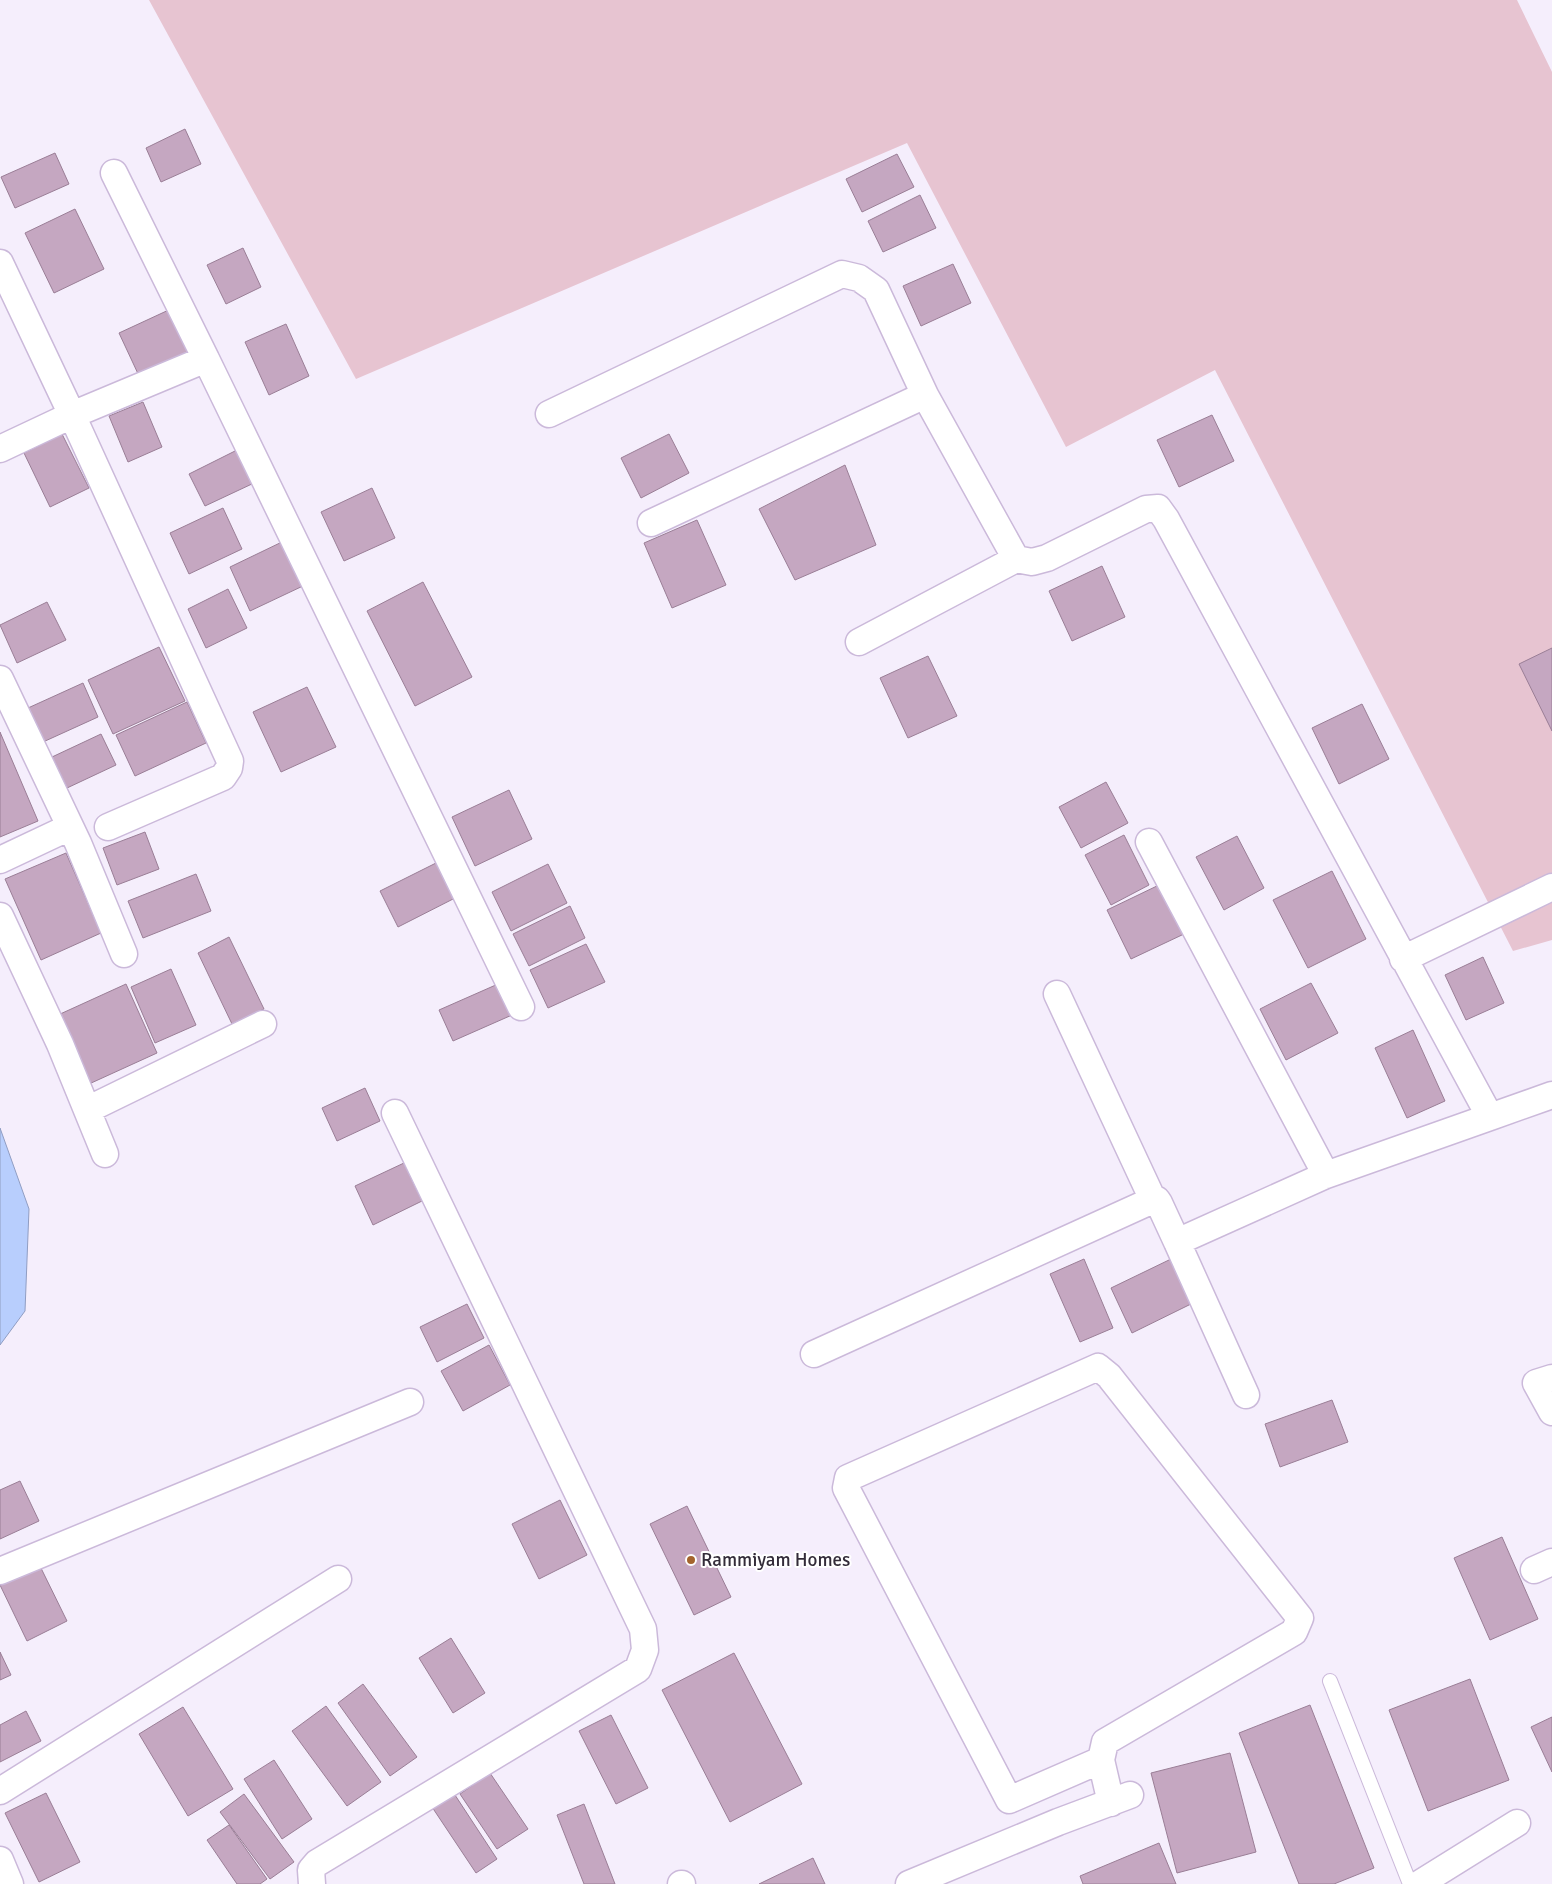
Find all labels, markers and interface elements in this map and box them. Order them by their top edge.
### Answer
place label: Rammiyam Homes [701,1548,850,1572]
marker: Rammiyam Homes [685,1554,697,1566]

